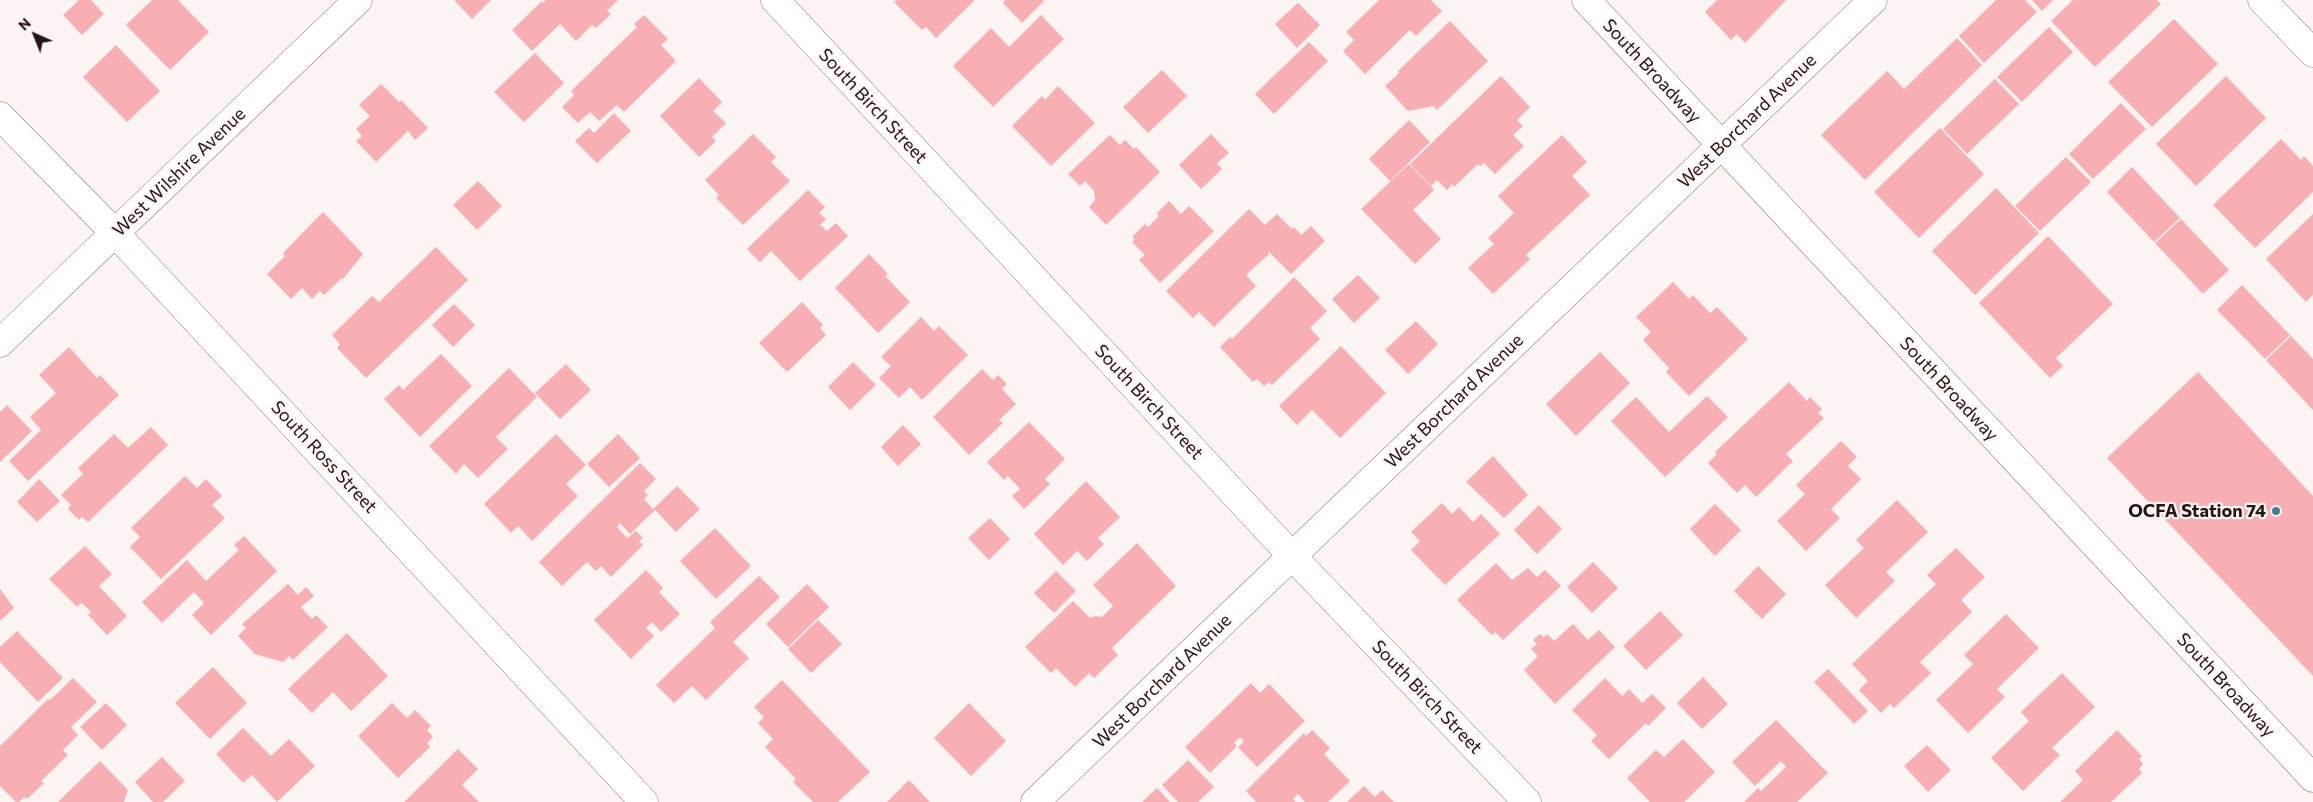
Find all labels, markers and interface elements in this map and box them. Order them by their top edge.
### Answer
north arrow [10,10,60,60]
text: N [15,14,34,34]
street label: South Broadway [1598,15,1706,127]
street label: South Birch Street [814,44,932,168]
street label: West Borchard Avenue [1673,49,1821,193]
street label: West Wilshire Avenue [108,103,250,241]
street label: West Borchard Avenue [1380,329,1528,473]
street label: South Broadway [1895,333,2003,445]
street label: South Birch Street [1090,340,1208,464]
street label: South Ross Street [267,397,381,517]
place label: OCFA Station 74 [2128,500,2266,522]
marker: OCFA Station 74 [2270,505,2282,517]
street label: West Borchard Avenue [1088,609,1236,753]
street label: South Broadway [2172,629,2280,741]
street label: South Birch Street [1367,636,1487,758]

